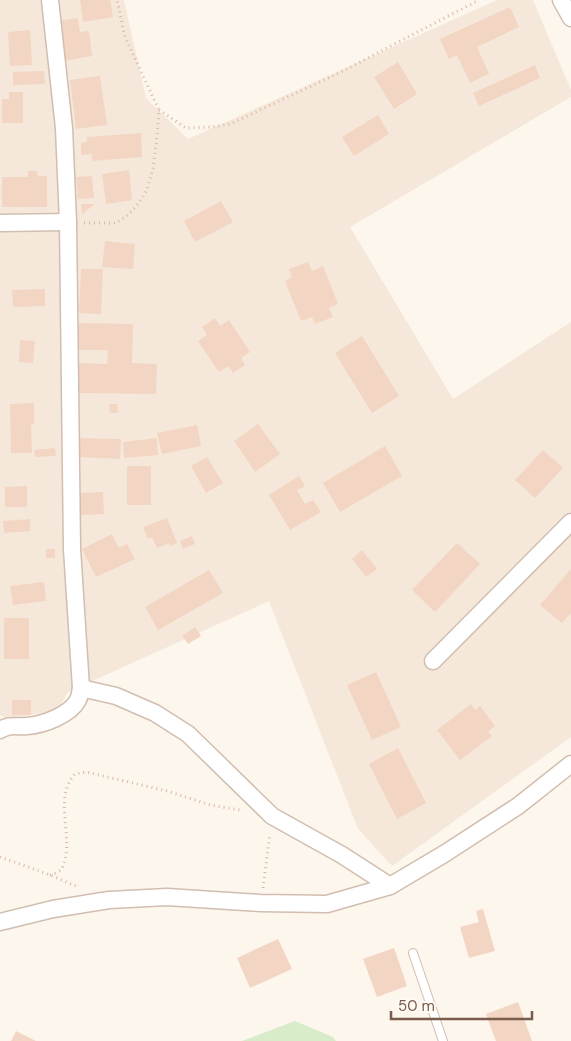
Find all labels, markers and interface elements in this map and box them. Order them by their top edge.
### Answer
scale bar [391,988,532,1020]
text: 50 m [398,996,435,1016]

